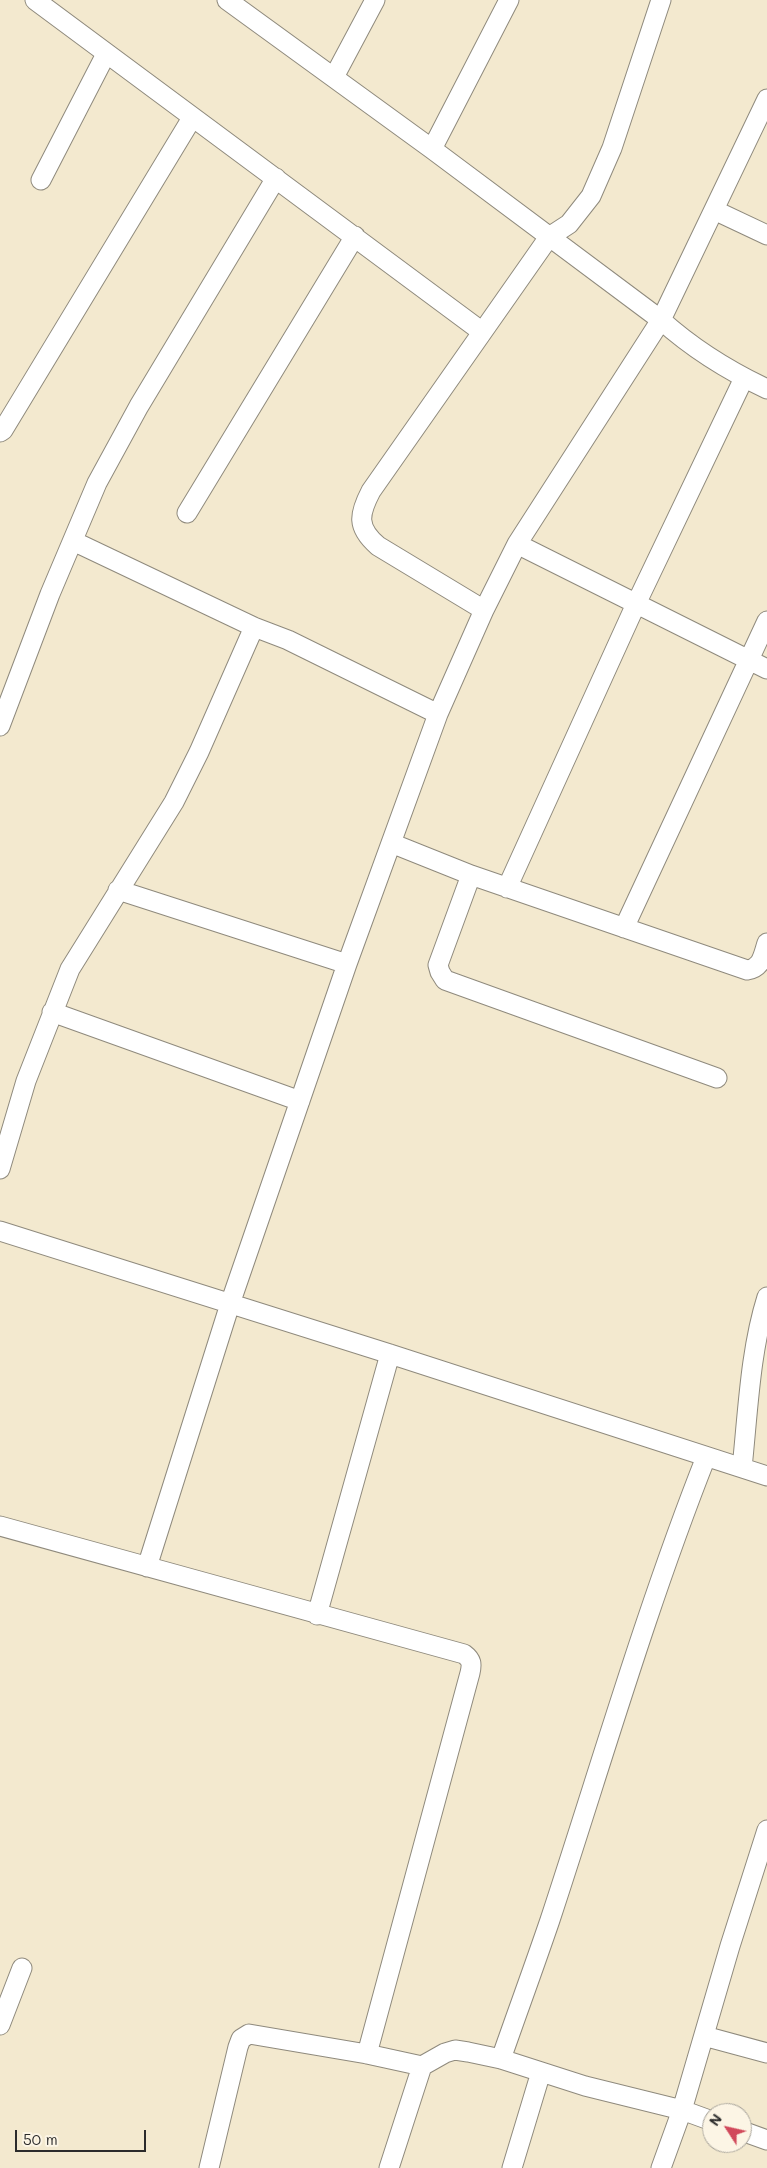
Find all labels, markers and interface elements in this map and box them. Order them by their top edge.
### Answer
north arrow [702,2103,752,2153]
text: N [704,2110,726,2129]
scale bar [18,2120,149,2152]
text: 50 m [23,2129,58,2149]

